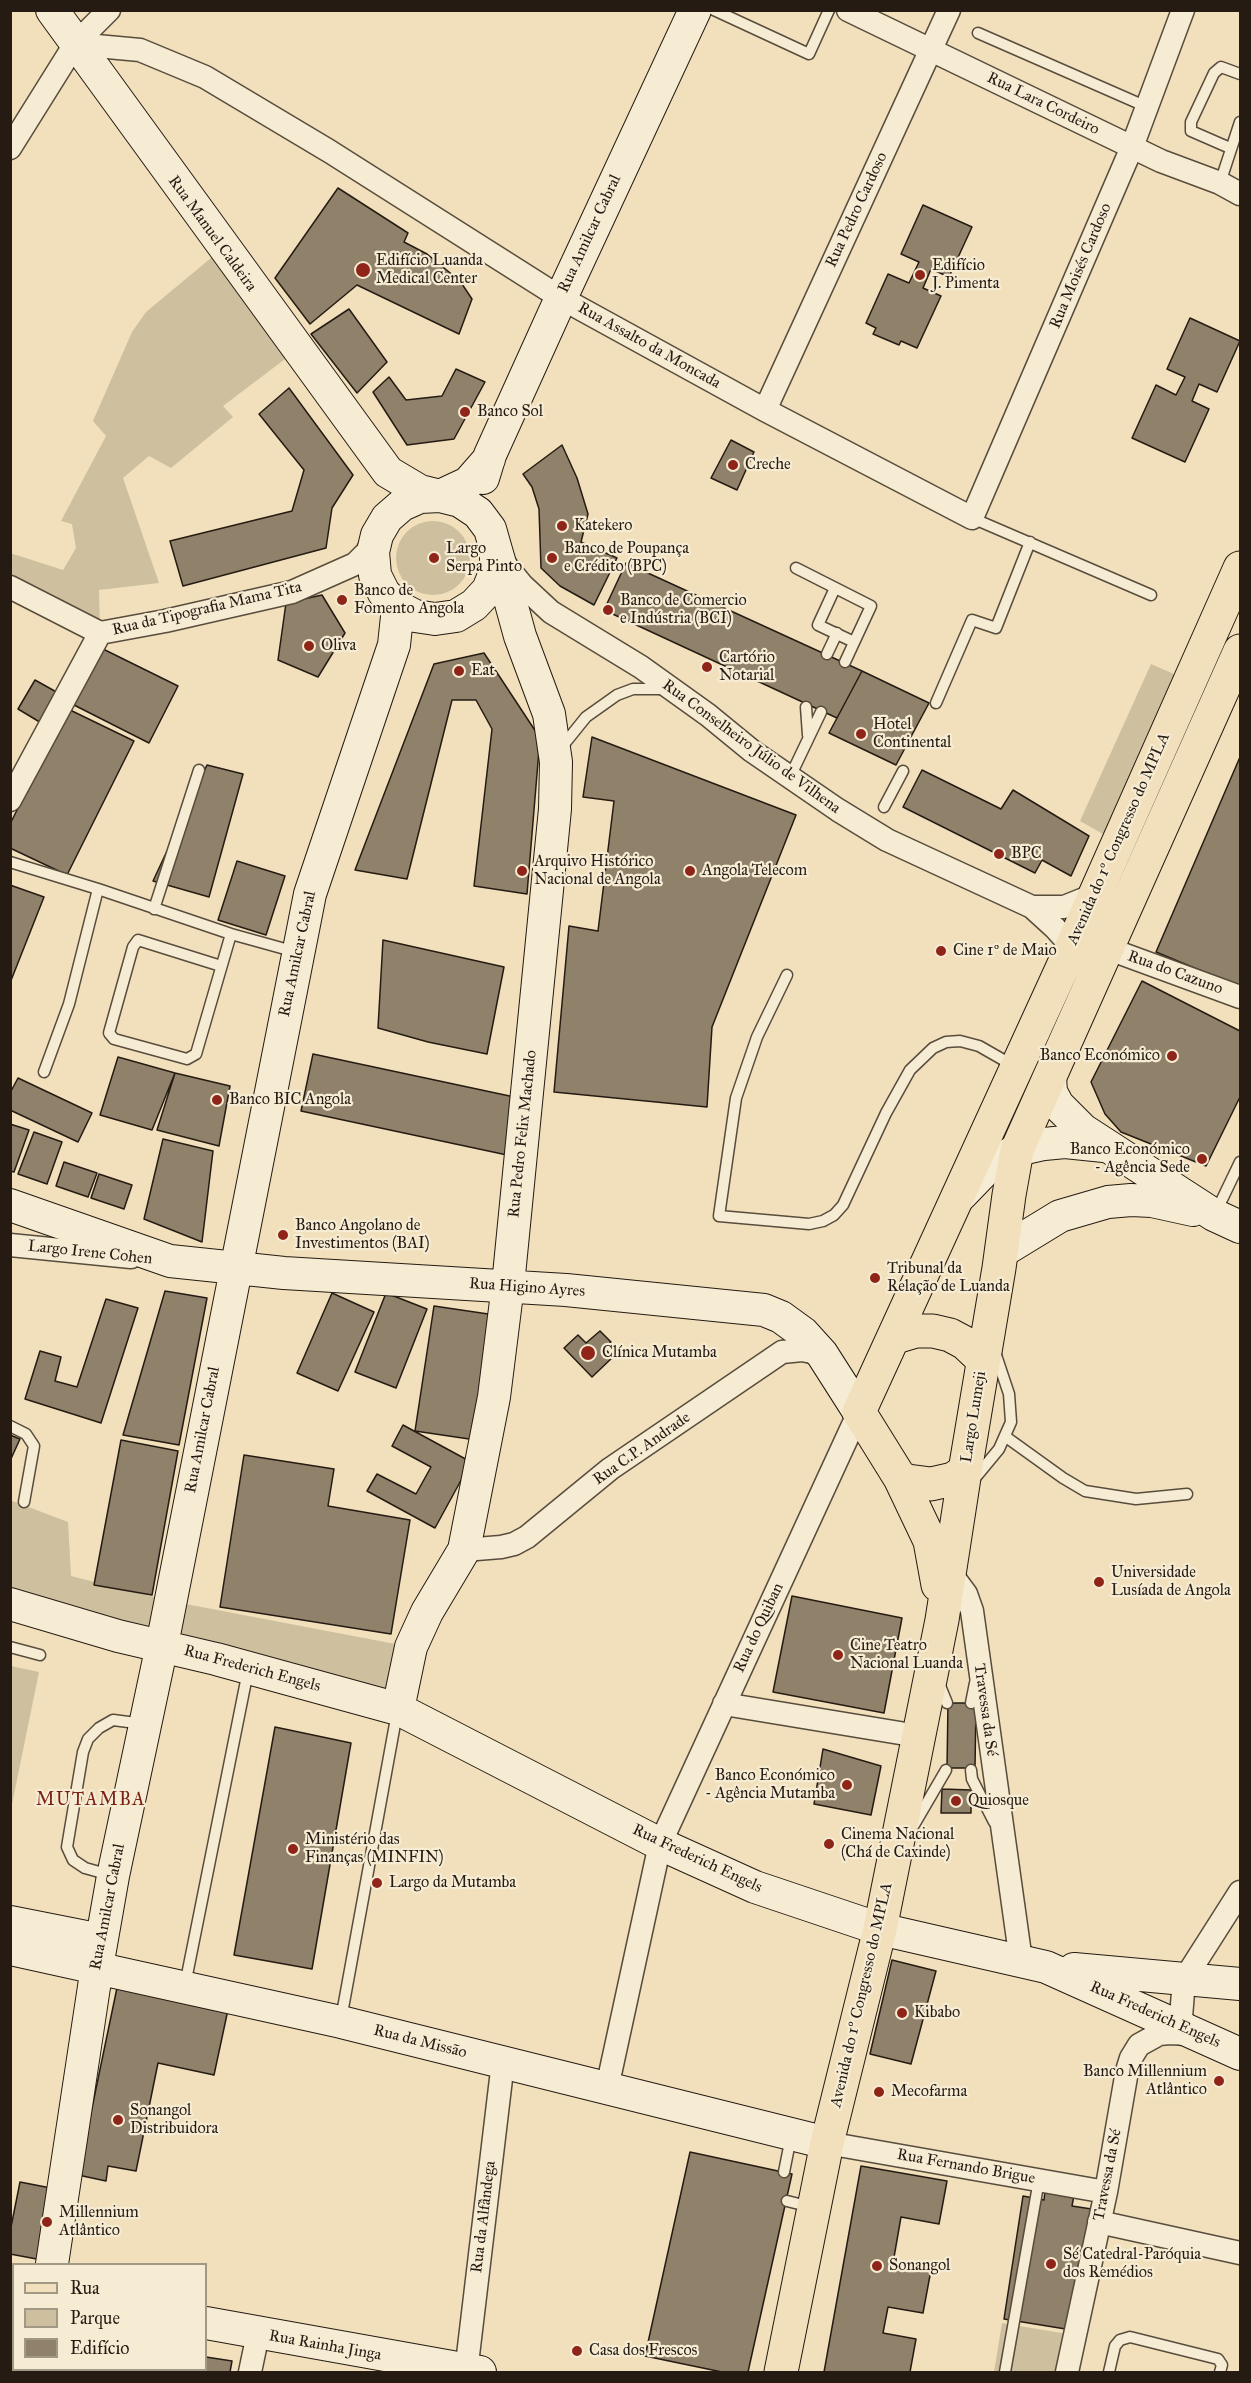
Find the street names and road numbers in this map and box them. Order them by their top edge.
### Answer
street label: Rua Lara Cordeiro [984,68,1102,140]
street label: Rua Pedro Cardoso [822,149,892,271]
street label: Rua Manuel Caldeira [164,172,260,296]
street label: Rua Amilcar Cabral [554,172,626,296]
street label: Rua Moisés Cardoso [1046,200,1116,332]
street label: Rua Assalto da Moncada [574,299,724,393]
street label: Rua da Tipografia Mama Tita [110,578,304,640]
street label: Rua Conselheiro Júlio de Vilhena [658,676,844,818]
street label: Avenida do 1º Congresso do MPLA [1063,730,1175,948]
street label: Rua Amilcar Cabral [275,889,321,1019]
street label: Rua do Cazuno [1125,947,1225,999]
street label: Rua Pedro Felix Machado [505,1049,541,1219]
street label: Largo Irene Cohen [27,1237,153,1269]
street label: Rua Higino Ayres [468,1274,586,1302]
street label: Rua Amilcar Cabral [181,1365,225,1495]
street label: Largo Lumeji [957,1370,991,1464]
street label: Rua C.P. Andrade [590,1408,694,1490]
street label: Rua do Quiban [730,1580,788,1676]
street label: Rua Frederich Engels [181,1641,323,1697]
street label: Travessa da Sé [969,1662,1001,1758]
street label: Rua Frederich Engels [629,1821,765,1897]
street label: Rua Amilcar Cabral [86,1842,130,1972]
street label: Avenida do 1º Congresso do MPLA [827,1881,897,2109]
street label: Rua Frederich Engels [1087,1978,1223,2052]
street label: Rua da Missão [371,2021,469,2063]
street label: Travessa da Sé [1090,2127,1126,2223]
street label: Rua Fernando Brigue [895,2145,1037,2189]
street label: Rua da Alfândega [468,2160,500,2274]
street label: Rua Rainha Jinga [267,2327,383,2365]

